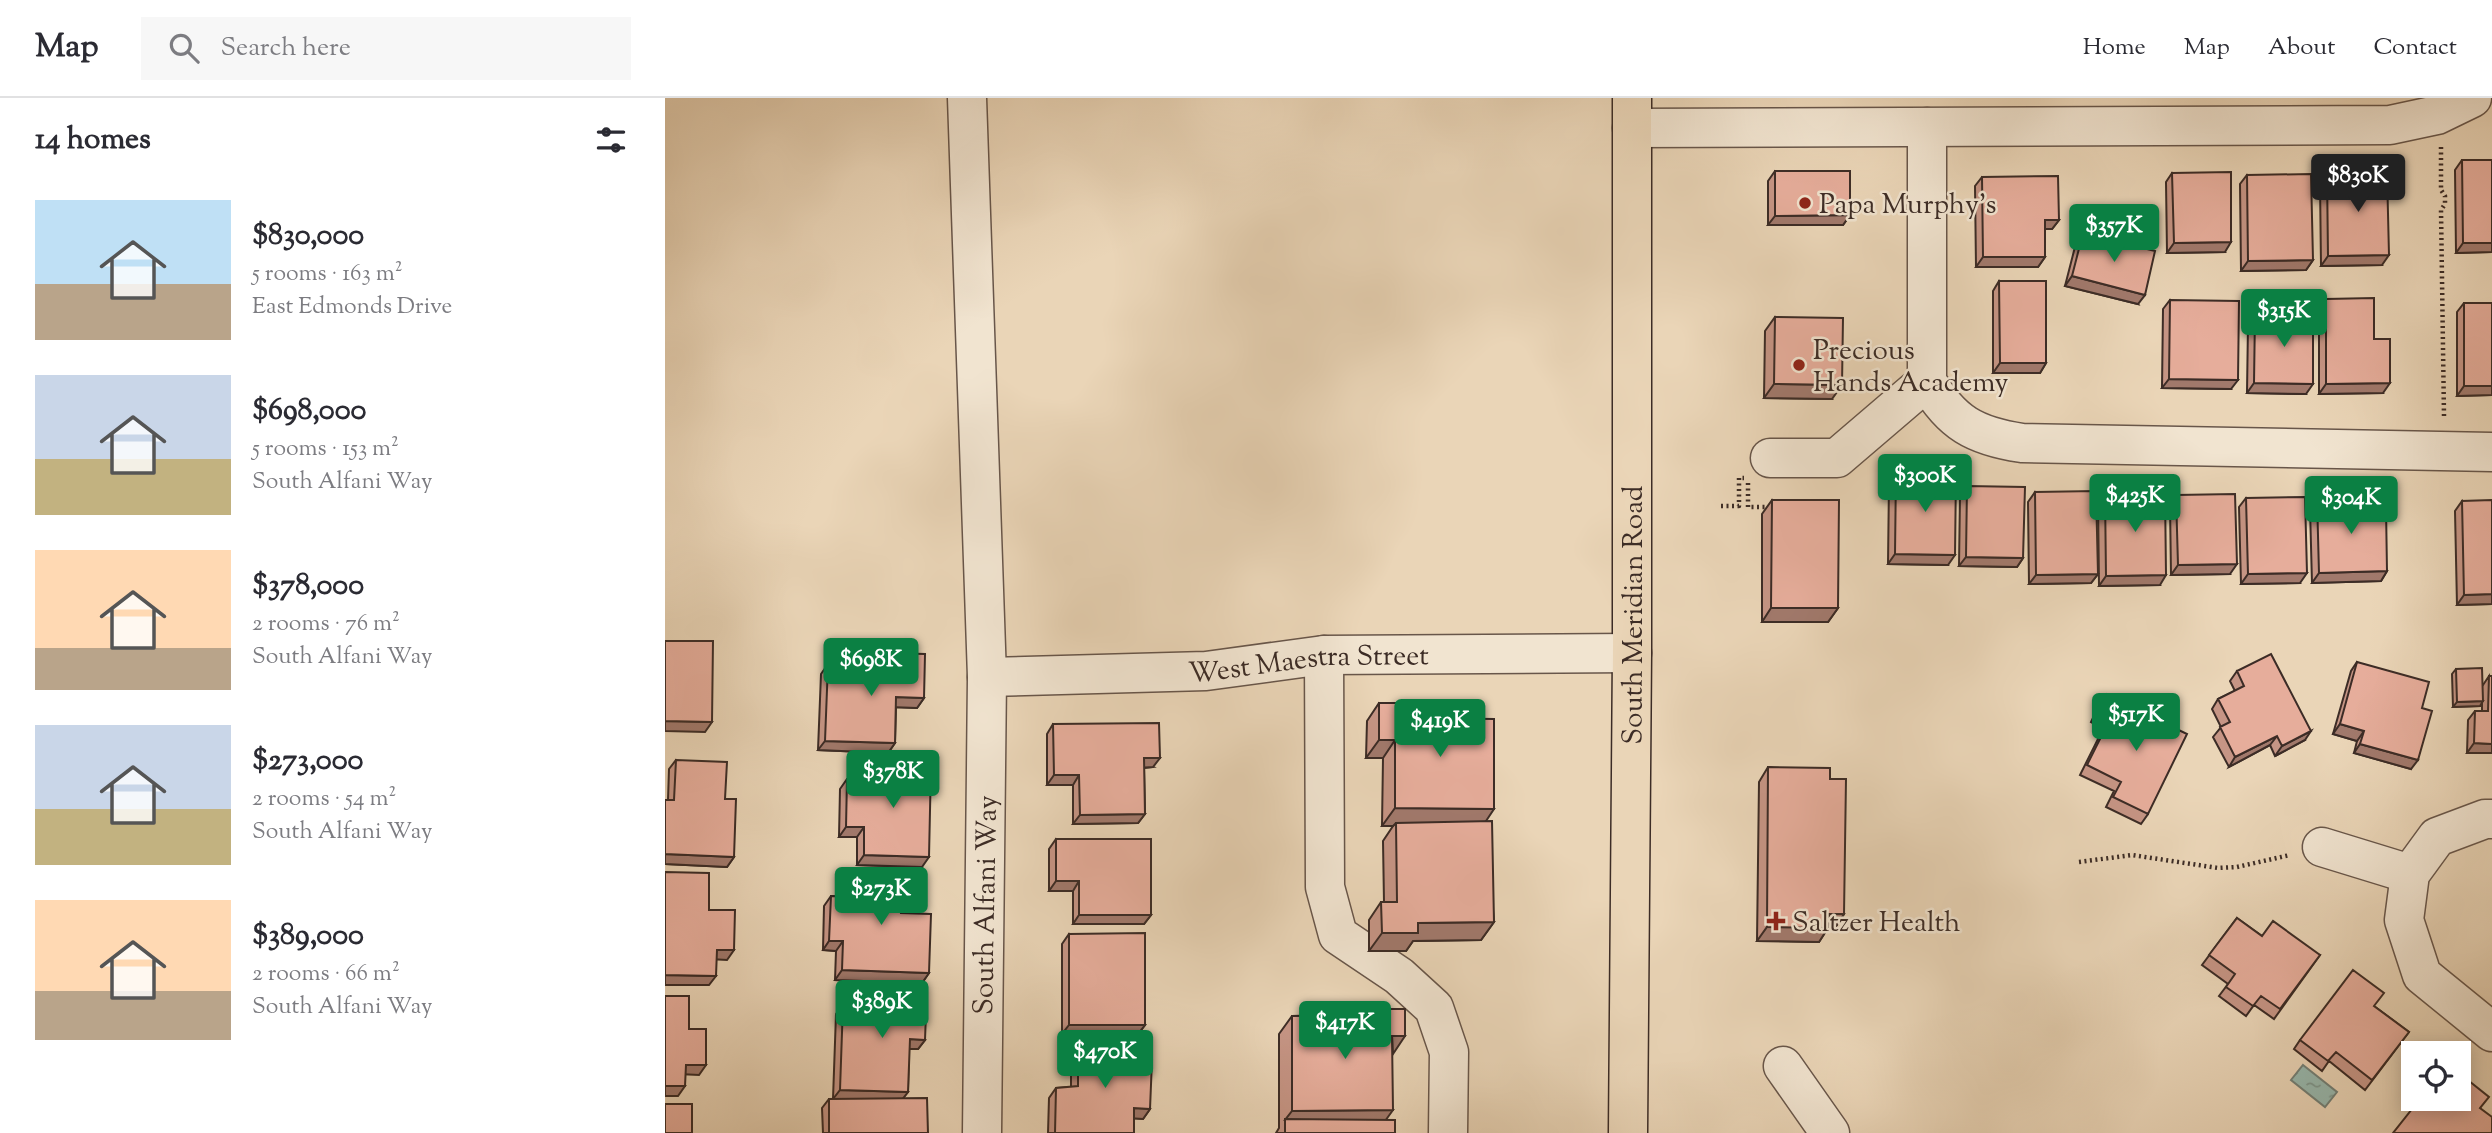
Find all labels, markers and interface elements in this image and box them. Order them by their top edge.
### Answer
search box [141,17,631,80]
text: Map [35,24,99,72]
icon: search [165,29,203,67]
text: Search here [221,30,351,67]
text: Home [2083,31,2146,65]
text: Map [2184,31,2230,65]
text: About [2268,31,2335,65]
text: Contact [2373,31,2457,65]
text: 14 homes [35,119,151,162]
icon: filters [592,121,630,159]
pin: $830K [2309,155,2407,214]
text: $830K [2327,160,2389,193]
place label: Papa Murphy's [1819,186,1996,226]
marker: Papa Murphy's [1797,195,1813,211]
pin: $357K [2065,204,2163,264]
text: $357K [2085,210,2143,243]
text: $830,000 [252,215,364,258]
icon: home [91,228,175,312]
text: 5 rooms · 163 m² [252,258,402,291]
pin: $315K [2235,289,2333,349]
text: East Edmonds Drive [252,291,452,324]
text: $315K [2257,295,2311,328]
place label: Precious Hands Academy [1813,332,2009,404]
marker: Precious Hands Academy [1791,357,1807,373]
text: $698,000 [252,390,366,433]
icon: home [91,403,175,487]
text: 5 rooms · 153 m² [252,433,399,466]
pin: $300K [1876,454,1974,514]
text: $300K [1894,460,1956,493]
text: South Alfani Way [252,466,432,499]
pin: $425K [2086,474,2184,534]
pin: $304K [2302,476,2400,536]
text: $425K [2105,480,2165,513]
text: $304K [2321,482,2381,515]
street label: South Meridian Road [1614,485,1655,745]
text: $378,000 [252,565,364,608]
icon: home [91,578,175,662]
text: 2 rooms · 76 m² [252,608,400,641]
street label: West Maestra Street [1188,637,1429,694]
pin: $698K [822,638,920,698]
text: South Alfani Way [252,641,432,674]
text: $698K [839,644,903,677]
pin: $517K [2087,694,2185,753]
text: $517K [2108,699,2164,732]
pin: $419K [1391,700,1489,759]
text: $419K [1410,705,1470,738]
text: $273,000 [252,740,363,783]
pin: $378K [844,750,942,810]
icon: home [91,753,175,837]
text: $378K [862,756,924,789]
text: 2 rooms · 54 m² [252,783,396,816]
street label: South Alfani Way [965,795,1009,1015]
text: South Alfani Way [252,816,432,849]
pin: $273K [832,868,930,927]
text: $273K [851,873,911,906]
place label: Saltzer Health [1792,904,1960,944]
marker: Saltzer Health [1766,911,1786,931]
text: $389,000 [252,915,364,958]
icon: home [91,928,175,1012]
text: 2 rooms · 66 m² [252,958,400,991]
pin: $389K [833,981,931,1040]
text: $389K [852,986,912,1019]
text: South Alfani Way [252,991,432,1024]
pin: $417K [1296,1002,1394,1061]
text: $417K [1315,1007,1375,1040]
pin: $470K [1056,1030,1154,1090]
text: $470K [1073,1036,1137,1069]
map controls [2401,1041,2471,1111]
button: locate [2401,1041,2471,1111]

